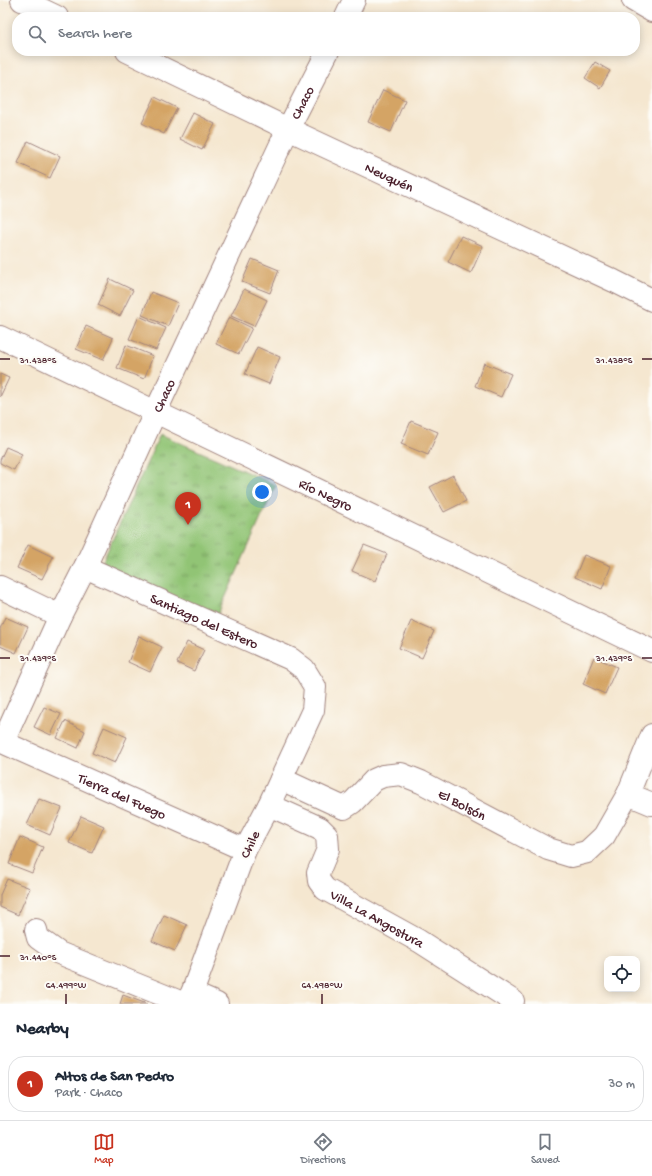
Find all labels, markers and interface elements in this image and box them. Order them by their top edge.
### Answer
search box [12,12,640,56]
icon: search [26,23,48,45]
text: Search here [58,25,132,43]
street label: Chaco [288,84,319,123]
street label: Neuquén [361,160,416,197]
text: 31.438°S [19,355,57,367]
text: 31.438°S [595,355,633,367]
street label: Chaco [150,377,181,416]
street label: Río Negro [295,476,355,516]
your location [252,482,272,502]
pin: 1 [175,492,201,525]
street label: Santiago del Estero [147,591,260,654]
text: 31.439°S [19,653,57,665]
text: 31.439°S [595,653,633,665]
street label: Tierra del Fuego [74,770,168,825]
street label: El Bolsón [434,786,489,826]
street label: Chile [238,828,265,862]
street label: Villa La Angostura [326,887,427,954]
text: 31.440°S [19,952,57,964]
map controls [604,956,640,992]
button: locate [604,956,640,992]
text: 64.499°W [46,980,87,992]
text: 64.498°W [301,980,343,992]
text: Nearby [16,1020,69,1040]
text: Altos de San Pedro [55,1068,174,1086]
text: 1 [27,1077,33,1092]
text: 30 m [609,1077,635,1092]
text: Park · Chaco [55,1086,122,1101]
tab: Map [93,1131,115,1167]
tab: Directions [301,1131,345,1167]
tab: Saved [531,1131,559,1167]

